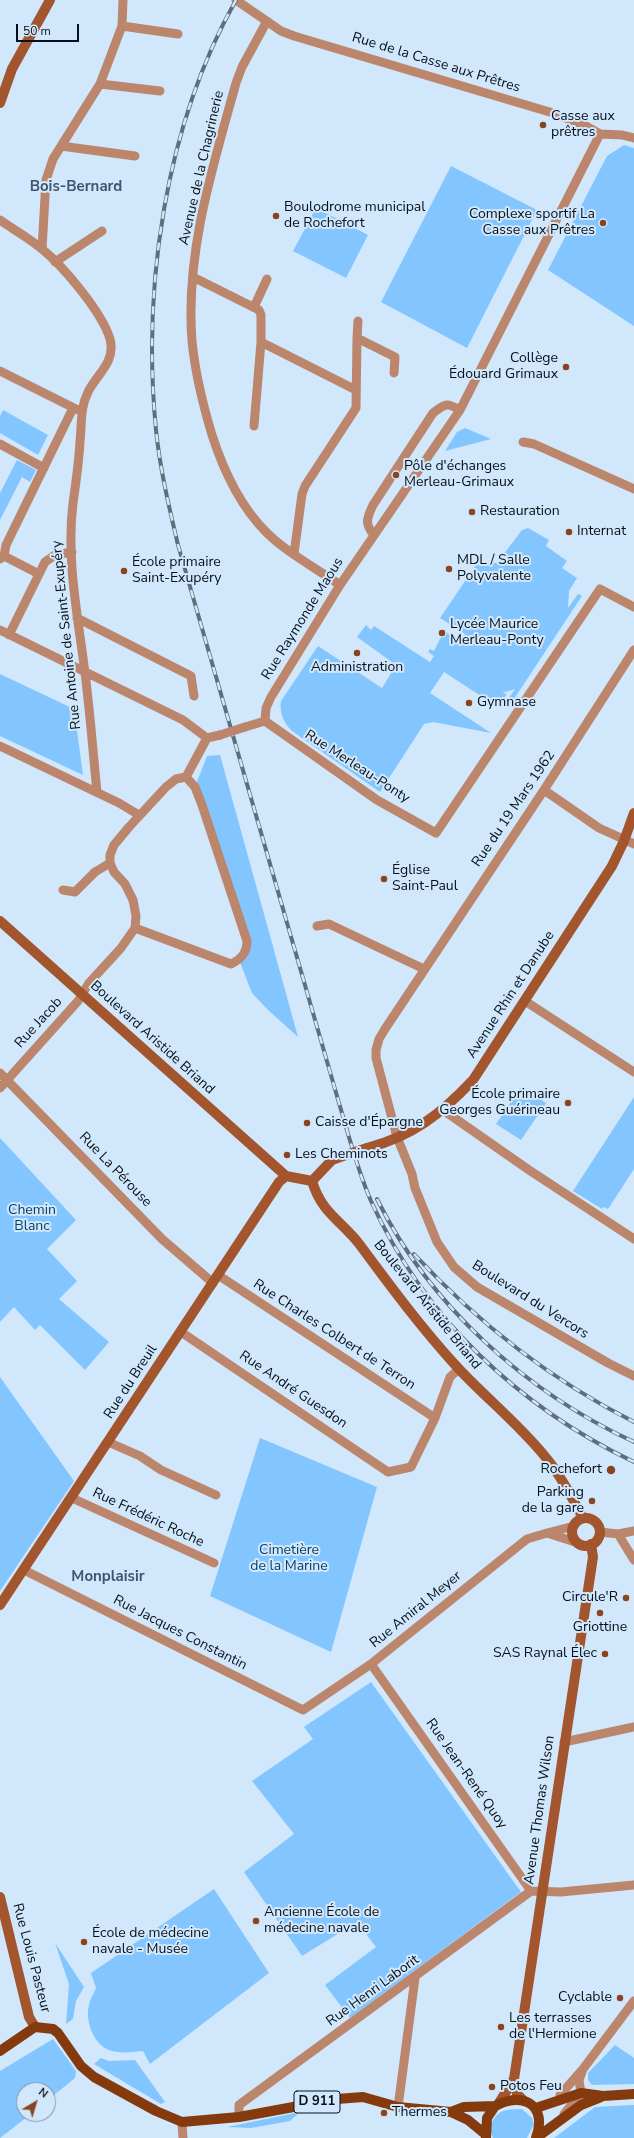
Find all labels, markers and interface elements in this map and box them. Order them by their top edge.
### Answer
scale bar [18,16,81,42]
text: 50 m [23,23,51,39]
street label: Rue de la Casse aux Prêtres [350,29,522,97]
street label: Avenue de la Chagrinerie [176,89,228,247]
place label: Casse aux prêtres [551,109,615,142]
marker: Casse aux prêtres [538,120,548,130]
district label: Bois-Bernard [30,178,122,196]
place label: Boulodrome municipal de Rochefort [284,200,425,232]
place label: Complexe sportif La Casse aux Prêtres [469,207,595,240]
marker: Boulodrome municipal de Rochefort [271,211,281,221]
marker: Complexe sportif La Casse aux Prêtres [598,218,608,228]
place label: Collège Édouard Grimaux [449,351,558,384]
marker: Collège Édouard Grimaux [561,362,571,372]
place label: Pôle d'échanges Merleau-Grimaux [404,459,514,492]
marker: Pôle d'échanges Merleau-Grimaux [391,470,401,480]
place label: Restauration [480,504,560,520]
marker: Restauration [467,507,477,517]
place label: Internat [577,524,626,540]
marker: Internat [564,527,574,537]
street label: Rue Antoine de Saint-Exupéry [49,540,85,730]
place label: MDL / Salle Polyvalente [457,553,531,586]
place label: École primaire Saint-Exupéry [132,555,222,588]
street label: Rue Raymonde Maous [259,555,347,683]
marker: MDL / Salle Polyvalente [444,564,454,574]
marker: École primaire Saint-Exupéry [119,566,129,576]
place label: Lycée Maurice Merleau-Ponty [450,617,544,650]
marker: Lycée Maurice Merleau-Ponty [437,628,447,638]
marker: Administration [352,648,362,658]
place label: Administration [311,660,403,676]
place label: Gymnase [477,695,536,711]
marker: Gymnase [464,698,474,708]
street label: Rue Merleau-Ponty [301,727,413,807]
street label: Rue du 19 Mars 1962 [469,748,559,870]
place label: Église Saint-Paul [392,863,458,896]
marker: Église Saint-Paul [379,874,389,884]
street label: Avenue Rhin et Danube [464,928,558,1062]
street label: Boulevard Aristide Briand [86,978,218,1098]
street label: Rue Jacob [12,994,66,1052]
place label: École primaire Georges Guérineau [439,1087,560,1120]
marker: École primaire Georges Guérineau [563,1098,573,1108]
place label: Caisse d'Épargne [315,1115,423,1131]
marker: Caisse d'Épargne [302,1118,312,1128]
street label: Rue La Pérouse [75,1129,155,1211]
place label: Les Cheminots [295,1147,388,1163]
marker: Les Cheminots [282,1150,292,1160]
park label: Chemin Blanc [8,1203,56,1236]
street label: Boulevard Aristide Briand [370,1237,484,1373]
street label: Boulevard du Vercors [469,1257,591,1343]
street label: Rue Charles Colbert de Terron [250,1276,418,1394]
street label: Rue du Breuil [101,1342,161,1422]
street label: Rue André Guesdon [236,1348,350,1432]
place label: Rochefort [541,1462,602,1478]
marker: Rochefort [605,1464,617,1476]
street label: Rue Frédéric Roche [90,1485,206,1551]
place label: Parking de la gare [522,1485,584,1518]
marker: Parking de la gare [587,1496,597,1506]
park label: Cimetière de la Marine [250,1543,328,1576]
district label: Monplaisir [71,1568,145,1586]
street label: Rue Amiral Meyer [367,1568,465,1652]
place label: Circule'R [562,1590,618,1606]
street label: Rue Jacques Constantin [110,1592,250,1674]
marker: Circule'R [621,1593,631,1603]
marker: Griottine [595,1608,605,1618]
place label: Griottine [573,1620,627,1636]
place label: SAS Raynal Élec [493,1646,597,1662]
marker: SAS Raynal Élec [600,1649,610,1659]
street label: Rue Jean-René Quoy [422,1716,510,1832]
street label: Avenue Thomas Wilson [521,1734,559,1886]
street label: Rue Louis Pasteur [8,1901,54,2015]
place label: Ancienne École de médecine navale [264,1905,379,1938]
marker: Ancienne École de médecine navale [251,1916,261,1926]
place label: École de médecine navale - Musée [92,1926,209,1958]
marker: École de médecine navale - Musée [79,1937,89,1947]
street label: Rue Henri Laborit [323,1952,423,2030]
place label: Cyclable [558,1990,612,2006]
marker: Cyclable [615,1993,625,2003]
place label: Les terrasses de l'Hermione [509,2011,596,2044]
marker: Les terrasses de l'Hermione [496,2022,506,2032]
place label: Potos Feu [500,2079,562,2095]
north arrow [16,2082,56,2122]
marker: Potos Feu [487,2082,497,2092]
text: N [35,2084,51,2101]
road number: D 911 [294,2091,340,2113]
place label: Thermes [392,2105,447,2121]
marker: Thermes [379,2108,389,2118]

